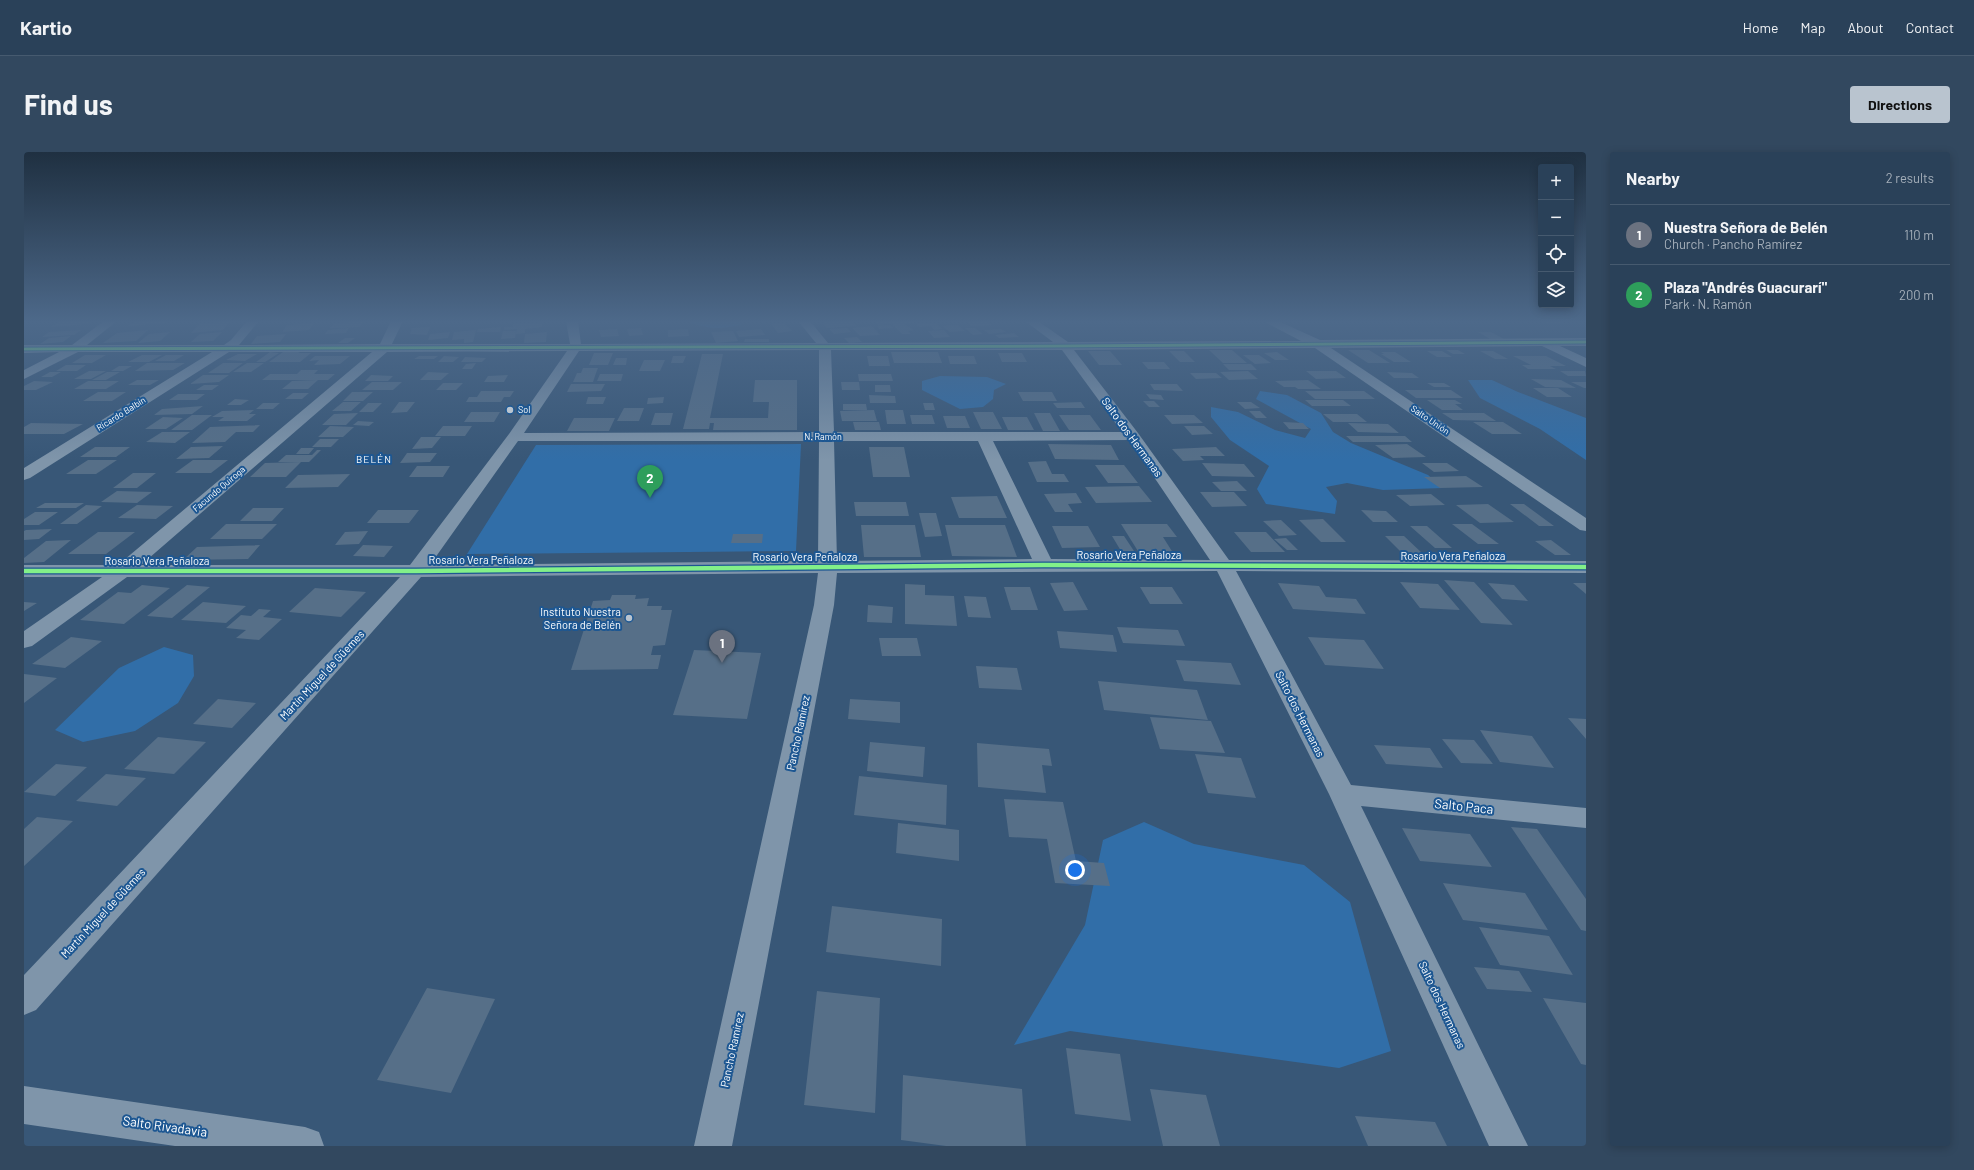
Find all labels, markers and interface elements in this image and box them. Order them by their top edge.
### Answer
text: Kartio [20,16,72,39]
text: Home [1743,19,1779,36]
text: Map [1801,19,1825,36]
text: About [1847,19,1884,36]
text: Contact [1906,19,1954,36]
button: Directions [1850,86,1950,123]
text: Find us [24,87,113,121]
map controls [1538,164,1574,308]
button: + [1538,164,1574,200]
text: Nearby [1626,168,1680,188]
text: 2 results [1886,170,1934,186]
button: − [1538,200,1574,236]
text: Nuestra Señora de Belén [1664,218,1827,236]
text: 1 [1637,227,1641,243]
text: 110 m [1904,227,1934,243]
button: locate [1538,236,1574,272]
text: Church · Pancho Ramírez [1664,236,1802,252]
button: layers [1538,272,1574,308]
text: Plaza "Andrés Guacurarí" [1664,278,1827,296]
text: 2 [1635,287,1643,303]
text: 200 m [1899,287,1934,303]
text: Park · N. Ramón [1664,296,1752,312]
street label: Ricardo Balbín [94,394,147,433]
street label: Salto dos Hermanas [1099,395,1165,479]
street label: Salto Unión [1409,403,1452,437]
place label: Sol [518,404,530,415]
marker: Sol [505,405,515,415]
street label: N. Ramón [804,431,842,442]
district label: BELÉN [356,453,392,465]
street label: Facundo Quiroga [190,463,247,514]
pin: 2 [637,465,663,498]
street label: Rosario Vera Peñaloza [1077,548,1181,561]
street label: Rosario Vera Peñaloza [1401,549,1505,562]
street label: Rosario Vera Peñaloza [753,550,857,563]
street label: Rosario Vera Peñaloza [429,553,533,566]
street label: Rosario Vera Peñaloza [105,554,209,567]
place label: Instituto Nuestra Señora de Belén [540,605,621,631]
marker: Instituto Nuestra Señora de Belén [624,613,634,623]
street label: Martín Miguel de Güemes [277,627,367,722]
pin: 1 [709,630,735,663]
street label: Salto dos Hermanas [1273,669,1328,759]
street label: Pancho Ramírez [783,694,812,772]
street label: Salto Paca [1434,795,1494,817]
your location [1065,860,1085,880]
street label: Martín Miguel de Güemes [58,865,148,960]
street label: Salto dos Hermanas [1417,959,1468,1050]
street label: Pancho Ramírez [717,1011,746,1089]
street label: Salto Rivadavia [122,1112,208,1140]

